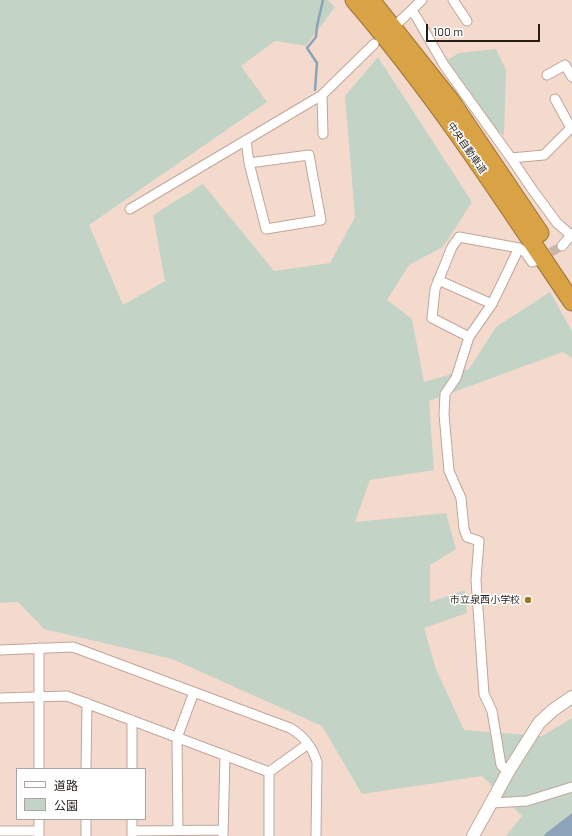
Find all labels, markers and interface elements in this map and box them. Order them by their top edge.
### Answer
scale bar [428,16,542,42]
text: 100 m [433,24,463,38]
street label: 中央自動車道 [445,120,489,176]
place label: 市立泉西小学校 [450,594,520,606]
marker: 市立泉西小学校 [523,595,533,605]
legend [16,768,146,820]
text: 道路 [54,778,78,792]
text: 公園 [54,798,78,812]

